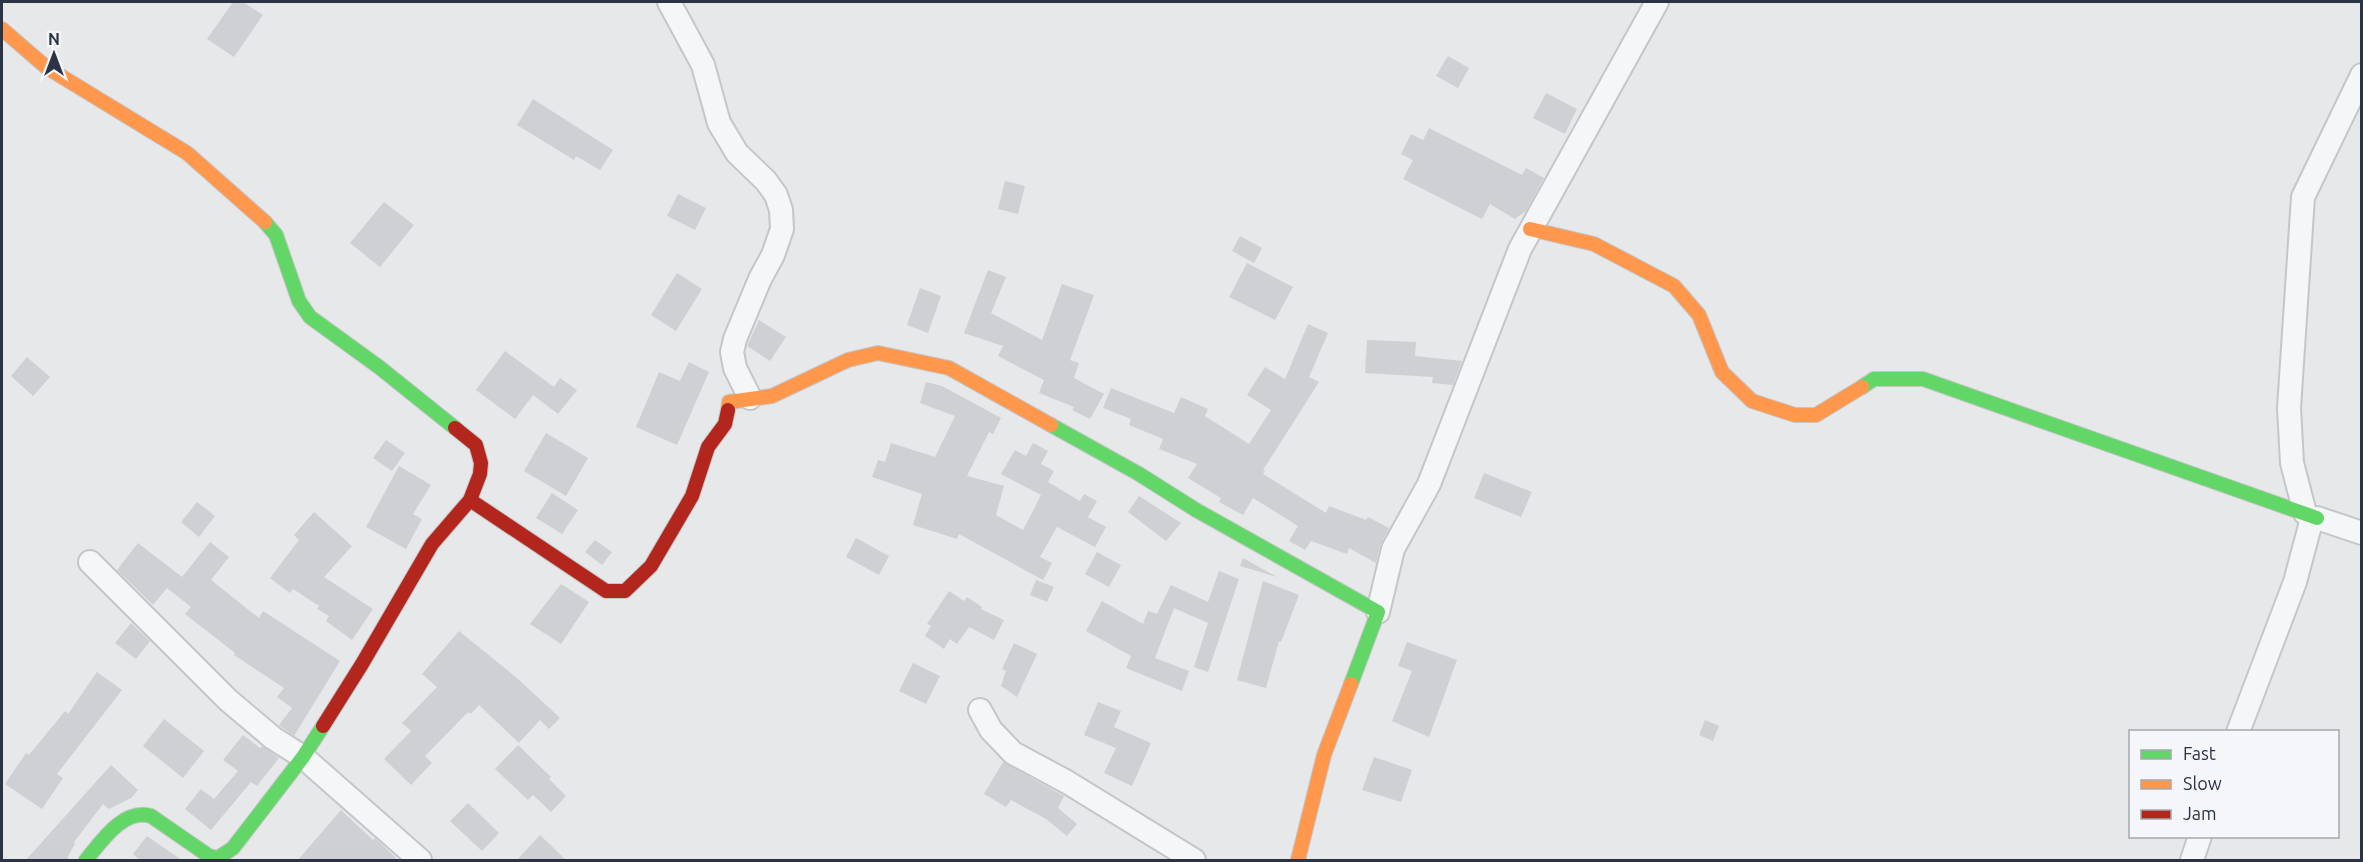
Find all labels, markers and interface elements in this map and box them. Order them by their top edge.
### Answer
north arrow [24,24,84,84]
text: N [48,30,60,48]
legend [2129,730,2339,838]
text: Fast [2183,743,2216,763]
text: Slow [2183,773,2222,793]
text: Jam [2183,803,2217,823]

